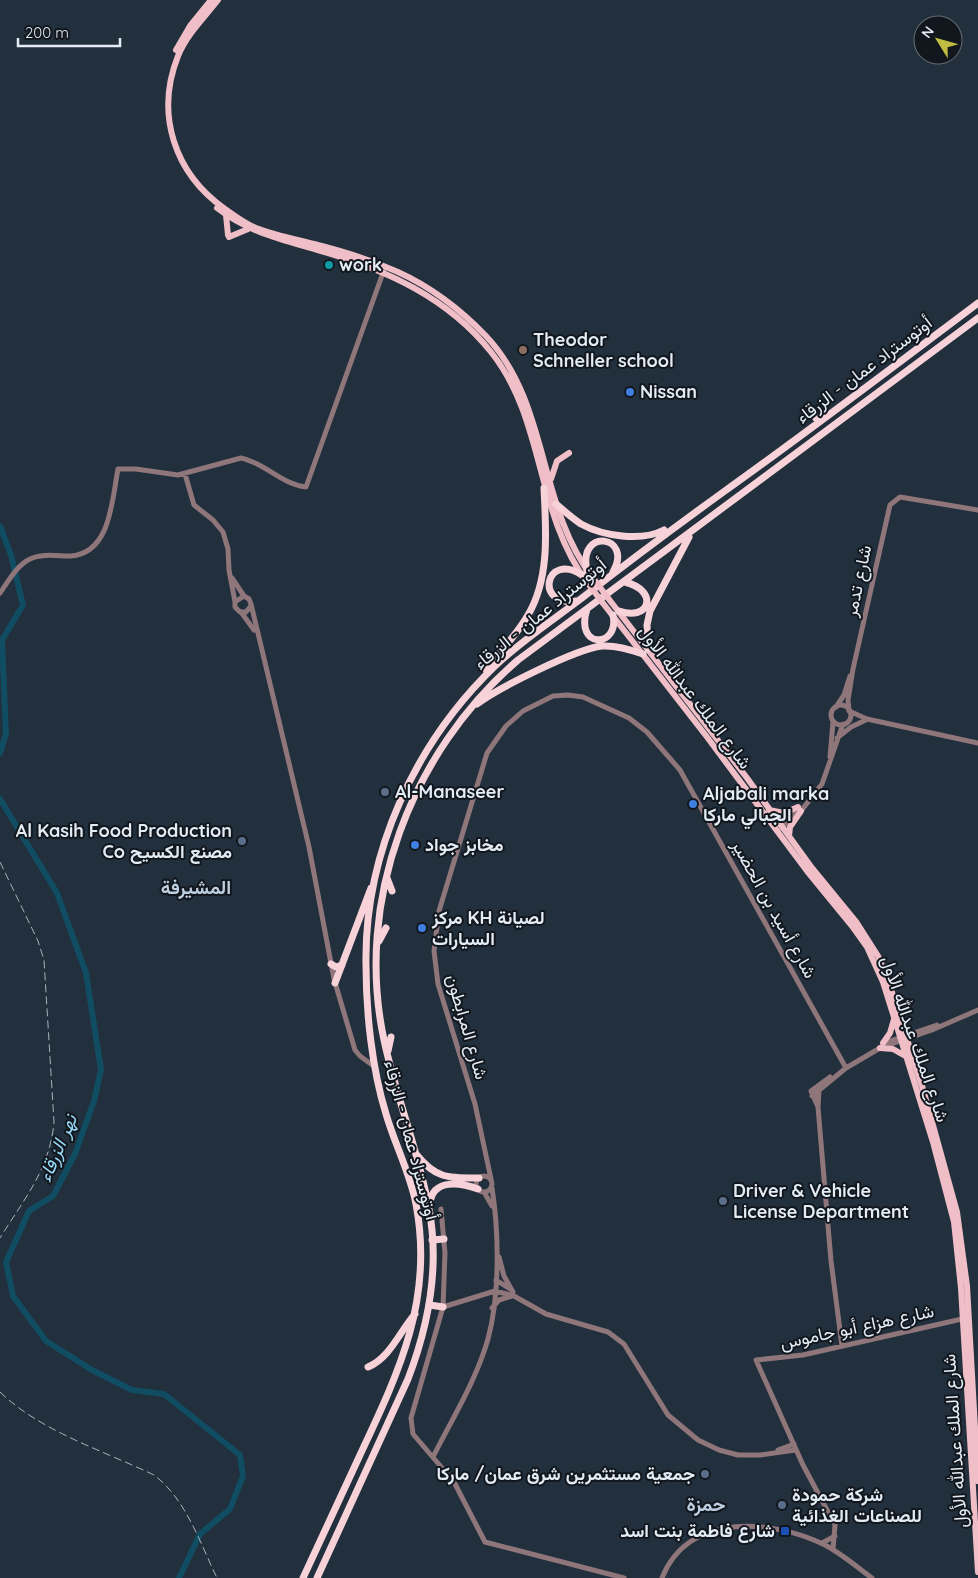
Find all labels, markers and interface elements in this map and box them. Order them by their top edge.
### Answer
scale bar [18,15,120,47]
north arrow [913,15,963,65]
text: 200 m [25,23,69,42]
text: N [917,23,938,42]
place label: work [339,253,382,276]
marker: work [323,259,335,271]
street label: أوتوستراد عمان - الزرقاء [791,311,936,428]
place label: Theodor Schneller school [533,328,674,372]
marker: Theodor Schneller school [517,344,529,356]
place label: Nissan [640,380,697,403]
marker: Nissan [624,386,636,398]
street label: شارع تدمر [838,543,877,620]
street label: أوتوستراد عمان - الزرقاء [469,553,611,674]
street label: شارع الملك عبدالله الأول [633,620,757,774]
place label: Al-Manaseer [395,780,504,803]
place label: Aljabali marka الجبالي ماركا [703,782,829,830]
marker: Al-Manaseer [379,786,391,798]
marker: Aljabali marka الجبالي ماركا [687,798,699,810]
place label: Al Kasih Food Production Co مصنع الكسيح [16,819,232,864]
place label: مخابز جواد [425,833,504,856]
marker: Al Kasih Food Production Co مصنع الكسيح [236,835,248,847]
street label: شارع أسيد بن الحضير [725,835,822,983]
marker: مخابز جواد [409,839,421,851]
district label: المشيرفة [161,875,231,900]
place label: مركز KH لصيانة السيارات [431,906,545,950]
marker: مركز KH لصيانة السيارات [416,922,428,934]
street label: شارع الملك عبدالله الأول [875,953,955,1125]
street label: شارع المرابطون [441,972,493,1082]
street label: أوتوستراد عمان - الزرقاء [379,1057,444,1222]
water label: نهر الزرقاء [32,1109,83,1185]
place label: Driver & Vehicle License Department [733,1179,909,1223]
marker: Driver & Vehicle License Department [717,1195,729,1207]
street label: شارع هزاع أبو جاموس [778,1299,936,1355]
street label: شارع الملك عبدالله الأول [937,1353,973,1529]
place label: جمعية مستثمرين شرق عمان/ ماركا [436,1462,695,1485]
marker: جمعية مستثمرين شرق عمان/ ماركا [699,1468,711,1480]
place label: شركة حمودة للصناعات الغذائية [792,1483,922,1527]
district label: حمزة [686,1492,726,1517]
marker: شركة حمودة للصناعات الغذائية [776,1499,788,1511]
place label: شارع فاطمة بنت اسد [620,1519,775,1543]
marker: شارع فاطمة بنت اسد [779,1525,791,1537]

